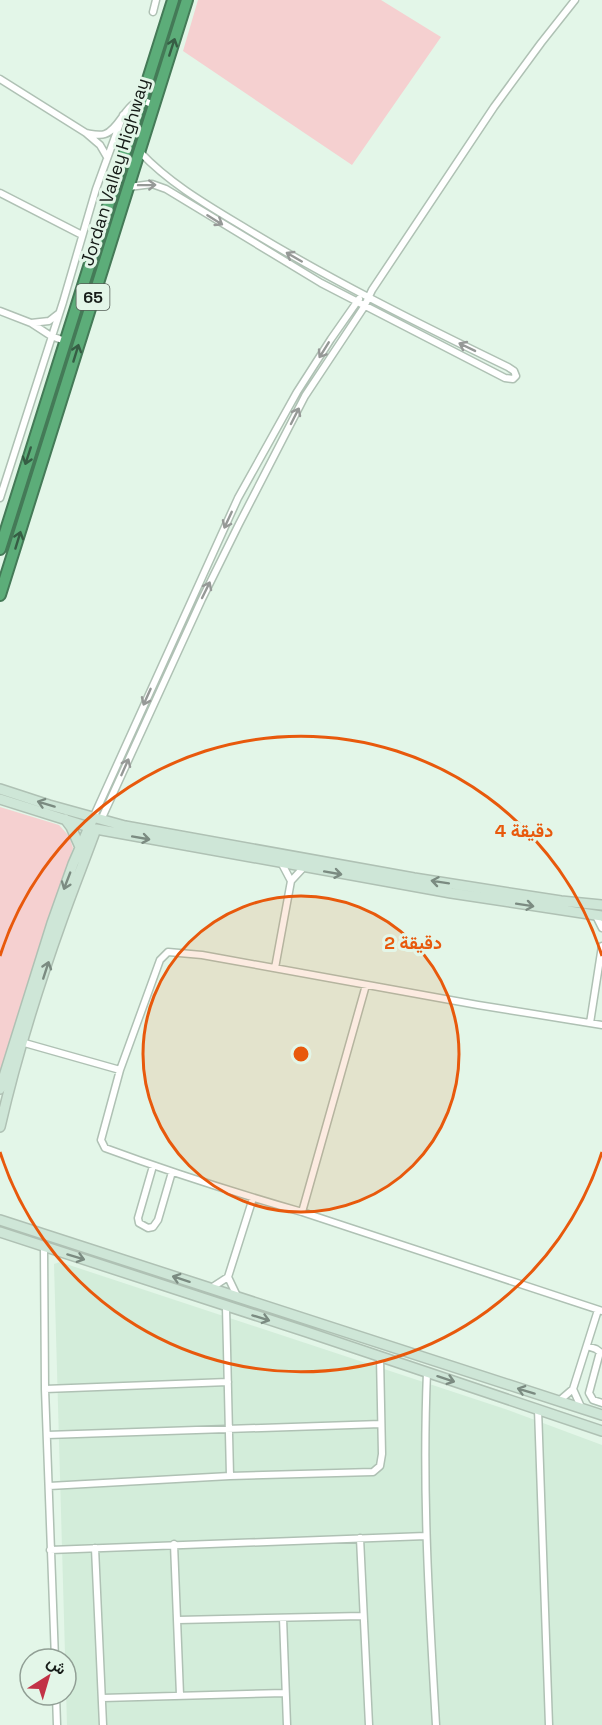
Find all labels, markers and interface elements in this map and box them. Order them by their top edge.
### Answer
one-way arrow [167,38,178,57]
street label: Jordan Valley Highway [75,75,154,269]
one-way arrow [137,179,156,191]
one-way arrow [207,214,224,227]
one-way arrow [286,250,303,262]
road number: 65 [76,284,110,310]
one-way arrow [317,341,329,358]
one-way arrow [458,341,476,353]
one-way arrow [71,344,82,363]
one-way arrow [289,408,301,425]
one-way arrow [22,446,33,465]
one-way arrow [222,510,233,528]
one-way arrow [14,531,25,550]
one-way arrow [201,581,213,599]
one-way arrow [141,688,153,706]
one-way arrow [120,758,131,777]
one-way arrow [37,798,56,809]
text: 4 دقيقة [495,819,553,842]
one-way arrow [131,833,150,844]
one-way arrow [323,867,342,878]
one-way arrow [61,871,72,890]
one-way arrow [431,876,451,887]
one-way arrow [515,900,535,911]
text: 2 دقيقة [384,931,442,954]
one-way arrow [41,961,52,980]
centre of rings [291,1044,311,1064]
one-way arrow [66,1252,85,1263]
one-way arrow [172,1272,191,1283]
one-way arrow [251,1313,270,1324]
one-way arrow [436,1374,455,1385]
one-way arrow [517,1385,536,1396]
north arrow [18,1647,78,1707]
text: ش [43,1651,71,1680]

